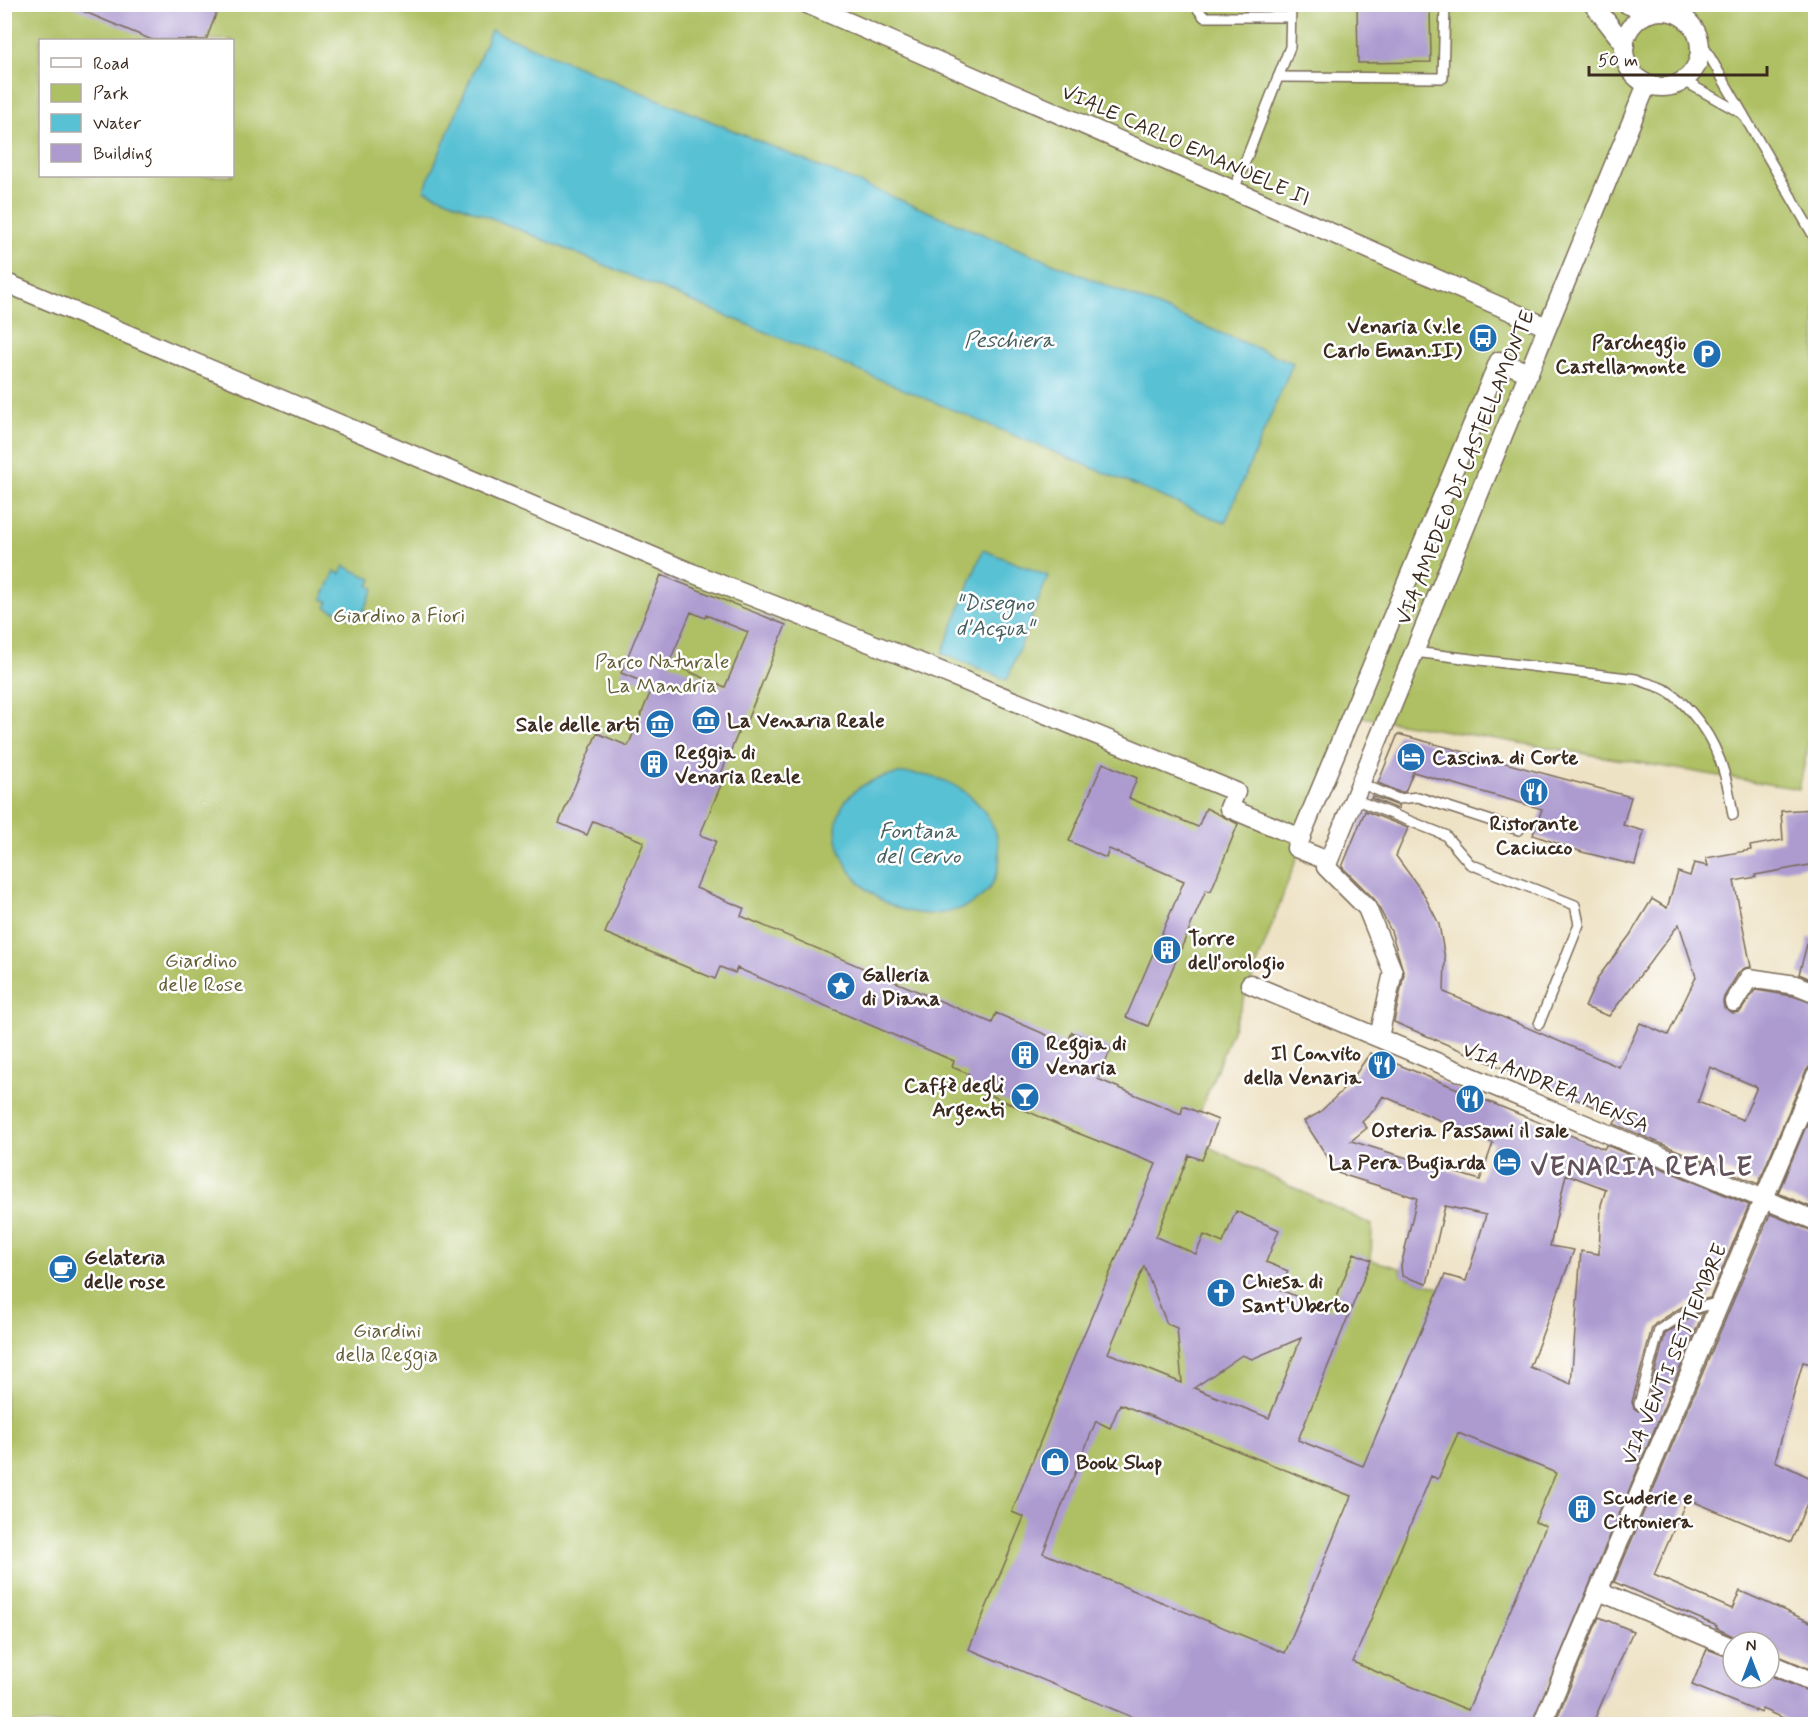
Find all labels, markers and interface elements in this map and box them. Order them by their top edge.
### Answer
legend [39,39,234,177]
scale bar [1589,39,1768,77]
text: 50 m [1598,49,1638,73]
text: Road [93,52,129,76]
street label: VIALE CARLO EMANUELE II [1057,78,1314,213]
text: Park [93,82,129,106]
text: Water [93,112,142,136]
text: Building [93,142,153,168]
street label: VIA AMEDEO DI CASTELLAMONTE [1390,306,1542,629]
place label: Venaria (v.le Carlo Eman.II) [1323,313,1463,365]
bus stop icon: Venaria (v.le Carlo Eman.II) [1467,322,1499,354]
water label: Peschiera [964,327,1055,355]
place label: Parcheggio Castellamonte [1555,329,1687,381]
parking icon: Parcheggio Castellamonte [1691,338,1723,370]
water label: "Disegno d'Acqua" [956,590,1037,643]
park label: Giardino a Fiori [333,602,465,630]
park label: Parco Naturale La Mandria [595,648,729,700]
museum icon: La Venaria Reale [690,704,722,736]
place label: La Venaria Reale [727,707,885,735]
museum icon: Sale delle arti [644,708,676,740]
place label: Sale delle arti [516,711,639,739]
place label: Reggia di Venaria Reale [675,739,802,791]
hotel icon: Cascina di Corte [1395,741,1427,773]
place label: Cascina di Corte [1432,744,1578,772]
building icon: Reggia di Venaria Reale [638,748,670,780]
restaurant icon: Ristorante Caciucco [1518,776,1550,808]
place label: Ristorante Caciucco [1489,810,1579,862]
water label: Fontana del Cervo [876,818,962,871]
place label: Torre dell'orologio [1188,925,1285,979]
building icon: Torre dell'orologio [1151,934,1183,966]
park label: Giardino delle Rose [158,947,244,999]
place label: Galleria di Diana [862,961,941,1013]
place icon: Galleria di Diana [825,970,857,1002]
place label: Reggia di Venaria [1046,1030,1127,1082]
street label: VIA ANDREA MENSA [1458,1036,1653,1140]
building icon: Reggia di Venaria [1009,1039,1041,1071]
place label: Il Convito della Venaria [1244,1040,1362,1092]
restaurant icon: Il Convito della Venaria [1366,1049,1398,1081]
place label: Caffè degli Argenti [904,1072,1004,1126]
bar icon: Caffè degli Argenti [1009,1081,1041,1113]
restaurant icon: Osteria Passami il sale [1454,1083,1486,1115]
place label: Osteria Passami il sale [1371,1117,1569,1145]
hotel icon: La Pera Bugiarda [1491,1146,1523,1178]
place label: La Pera Bugiarda [1328,1149,1486,1179]
district label: VENARIA REALE [1531,1150,1753,1185]
street label: VIA VENTI SETTEMBRE [1615,1239,1734,1469]
place label: Gelateria delle rose [84,1244,166,1296]
cafe icon: Gelateria delle rose [47,1253,79,1285]
place label: Chiesa di Sant'Uberto [1242,1268,1350,1320]
church icon: Chiesa di Sant'Uberto [1205,1277,1237,1309]
park label: Giardini della Reggia [336,1317,438,1371]
shop icon: Book Shop [1039,1446,1071,1478]
place label: Book Shop [1076,1449,1162,1477]
place label: Scuderie e Citroniera [1603,1484,1694,1536]
building icon: Scuderie e Citroniera [1566,1493,1598,1525]
north arrow [1721,1630,1781,1690]
text: N [1746,1636,1756,1657]

